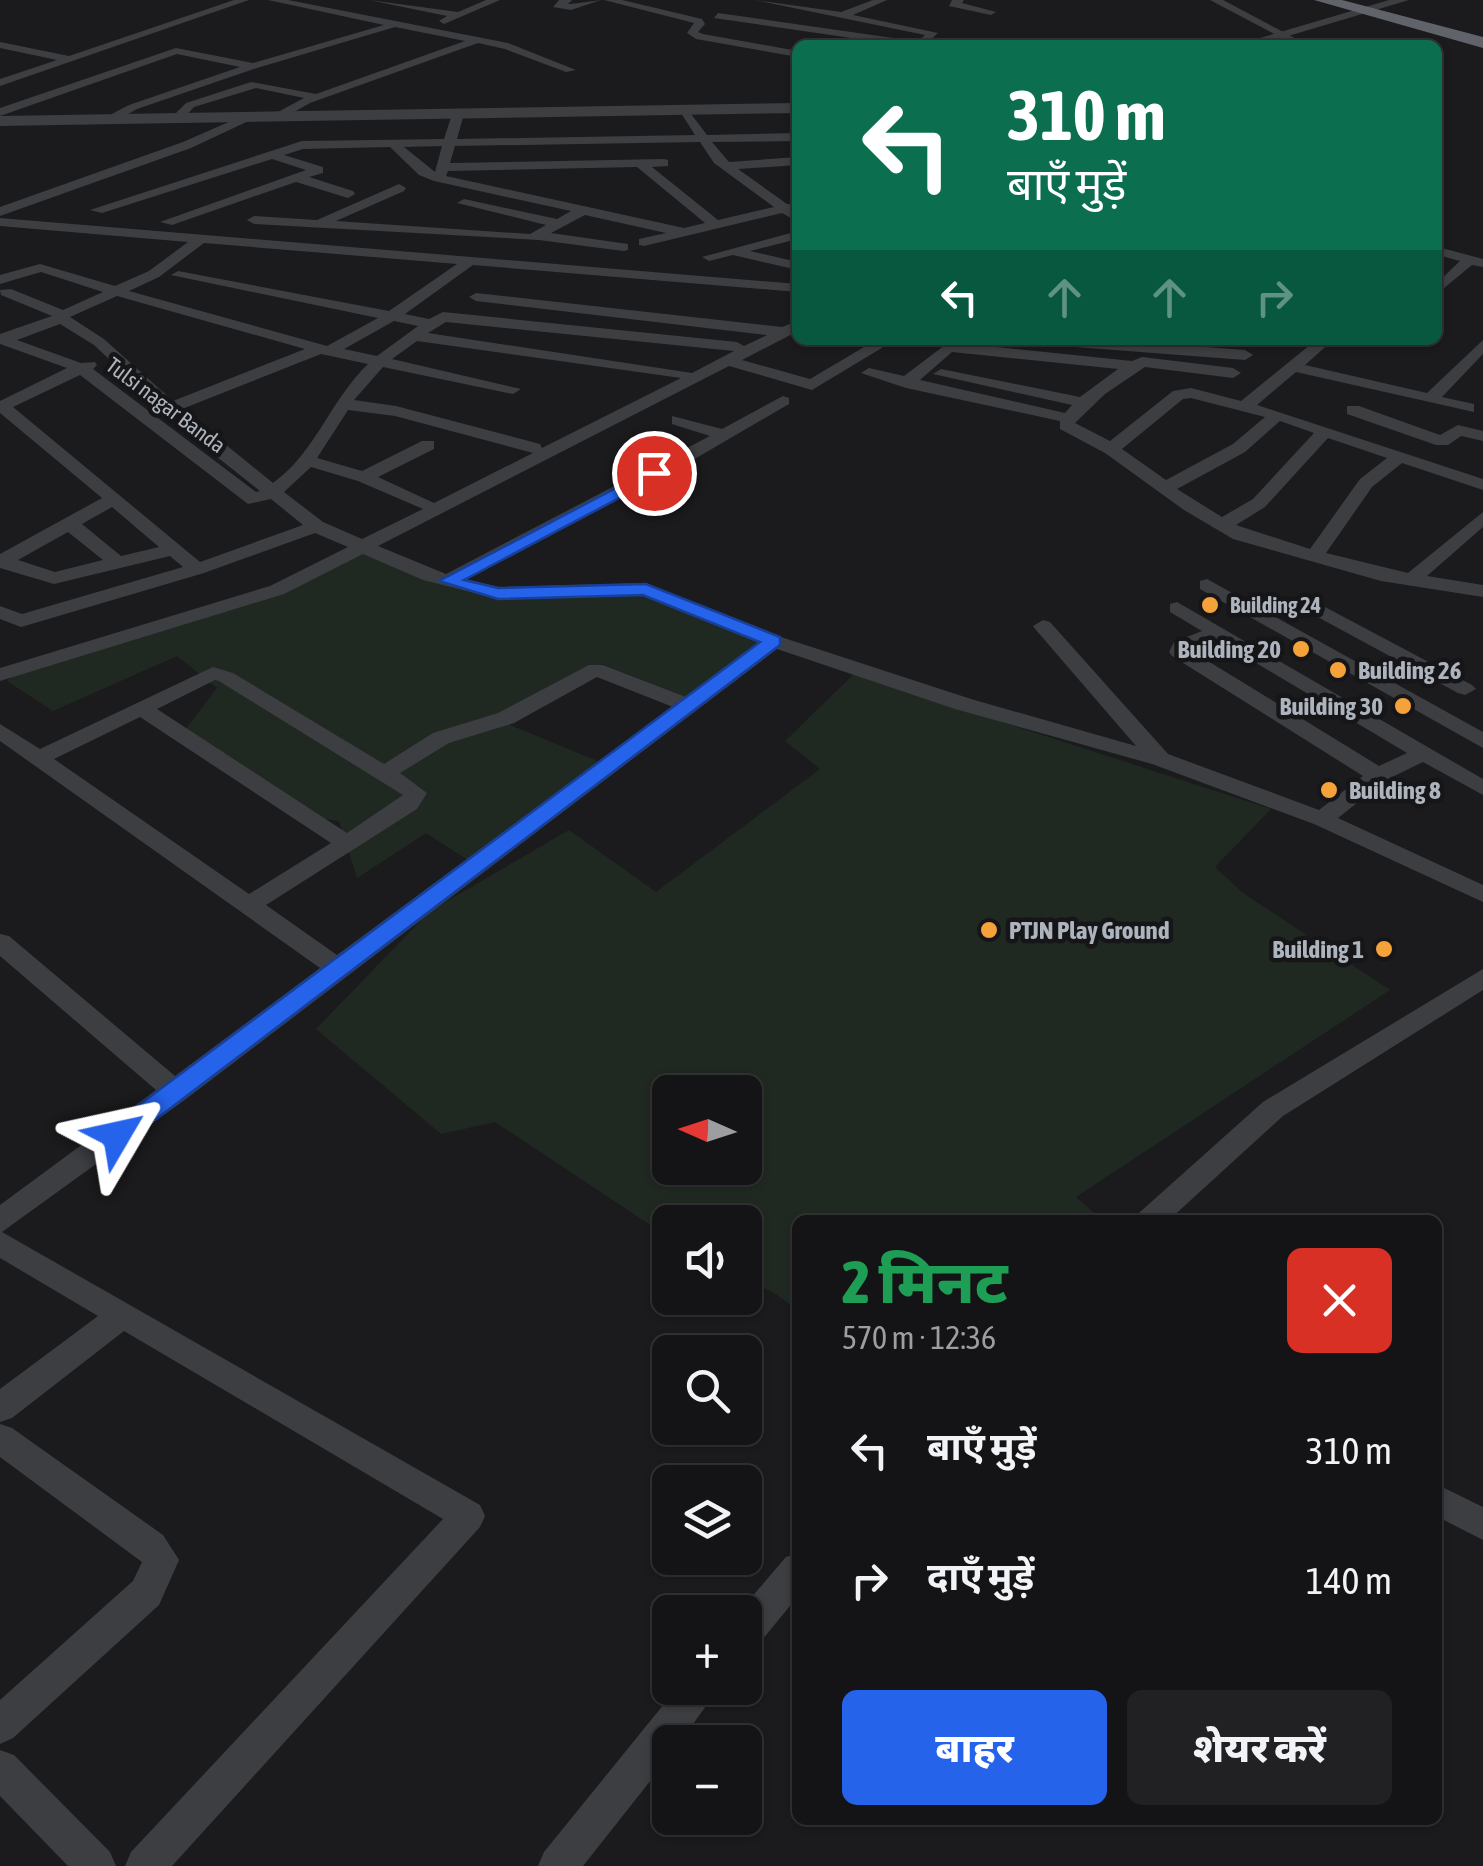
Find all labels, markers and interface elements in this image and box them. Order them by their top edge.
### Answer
text: 310 m [1007,75,1166,155]
icon: left [842,80,972,210]
text: बाएँ मुड़ें [1007,158,1126,210]
icon: left [932,270,987,325]
icon: ahead [1037,270,1092,325]
icon: ahead [1142,270,1197,325]
icon: right [1247,270,1302,325]
street label: Tulsi nagar Banda [101,352,231,458]
pin [612,431,697,516]
icon: arrive [627,446,682,501]
place label: Building 24 [1230,592,1321,618]
marker: Building 24 [1199,594,1221,616]
place label: Building 20 [1178,635,1281,663]
marker: Building 20 [1290,638,1312,660]
place label: Building 26 [1358,656,1462,684]
marker: Building 26 [1327,659,1349,681]
place label: Building 30 [1280,692,1383,720]
marker: Building 30 [1392,695,1414,717]
place label: Building 8 [1349,776,1441,804]
marker: Building 8 [1318,779,1340,801]
place label: PTJN Play Ground [1009,916,1170,944]
marker: PTJN Play Ground [978,919,1000,941]
place label: Building 1 [1272,935,1364,963]
marker: Building 1 [1373,938,1395,960]
north arrow [652,1075,762,1185]
map controls [652,1075,762,1835]
position arrow [65,1083,169,1187]
button: sound [652,1205,762,1315]
text: 2 मिनट [842,1247,1008,1316]
button: close [1287,1248,1392,1353]
text: 570 m · 12:36 [842,1319,996,1356]
button: search [652,1335,762,1445]
icon: left [842,1423,897,1478]
text: बाएँ मुड़ें [927,1425,1036,1468]
text: 310 m [1306,1429,1392,1472]
button: layers [652,1465,762,1575]
icon: right [842,1553,897,1608]
text: दाएँ मुड़ें [927,1555,1034,1598]
text: 140 m [1306,1559,1392,1602]
button: + [652,1595,762,1705]
button: बाहर [842,1690,1107,1805]
button: शेयर करें [1127,1690,1392,1805]
button: − [652,1725,762,1835]

